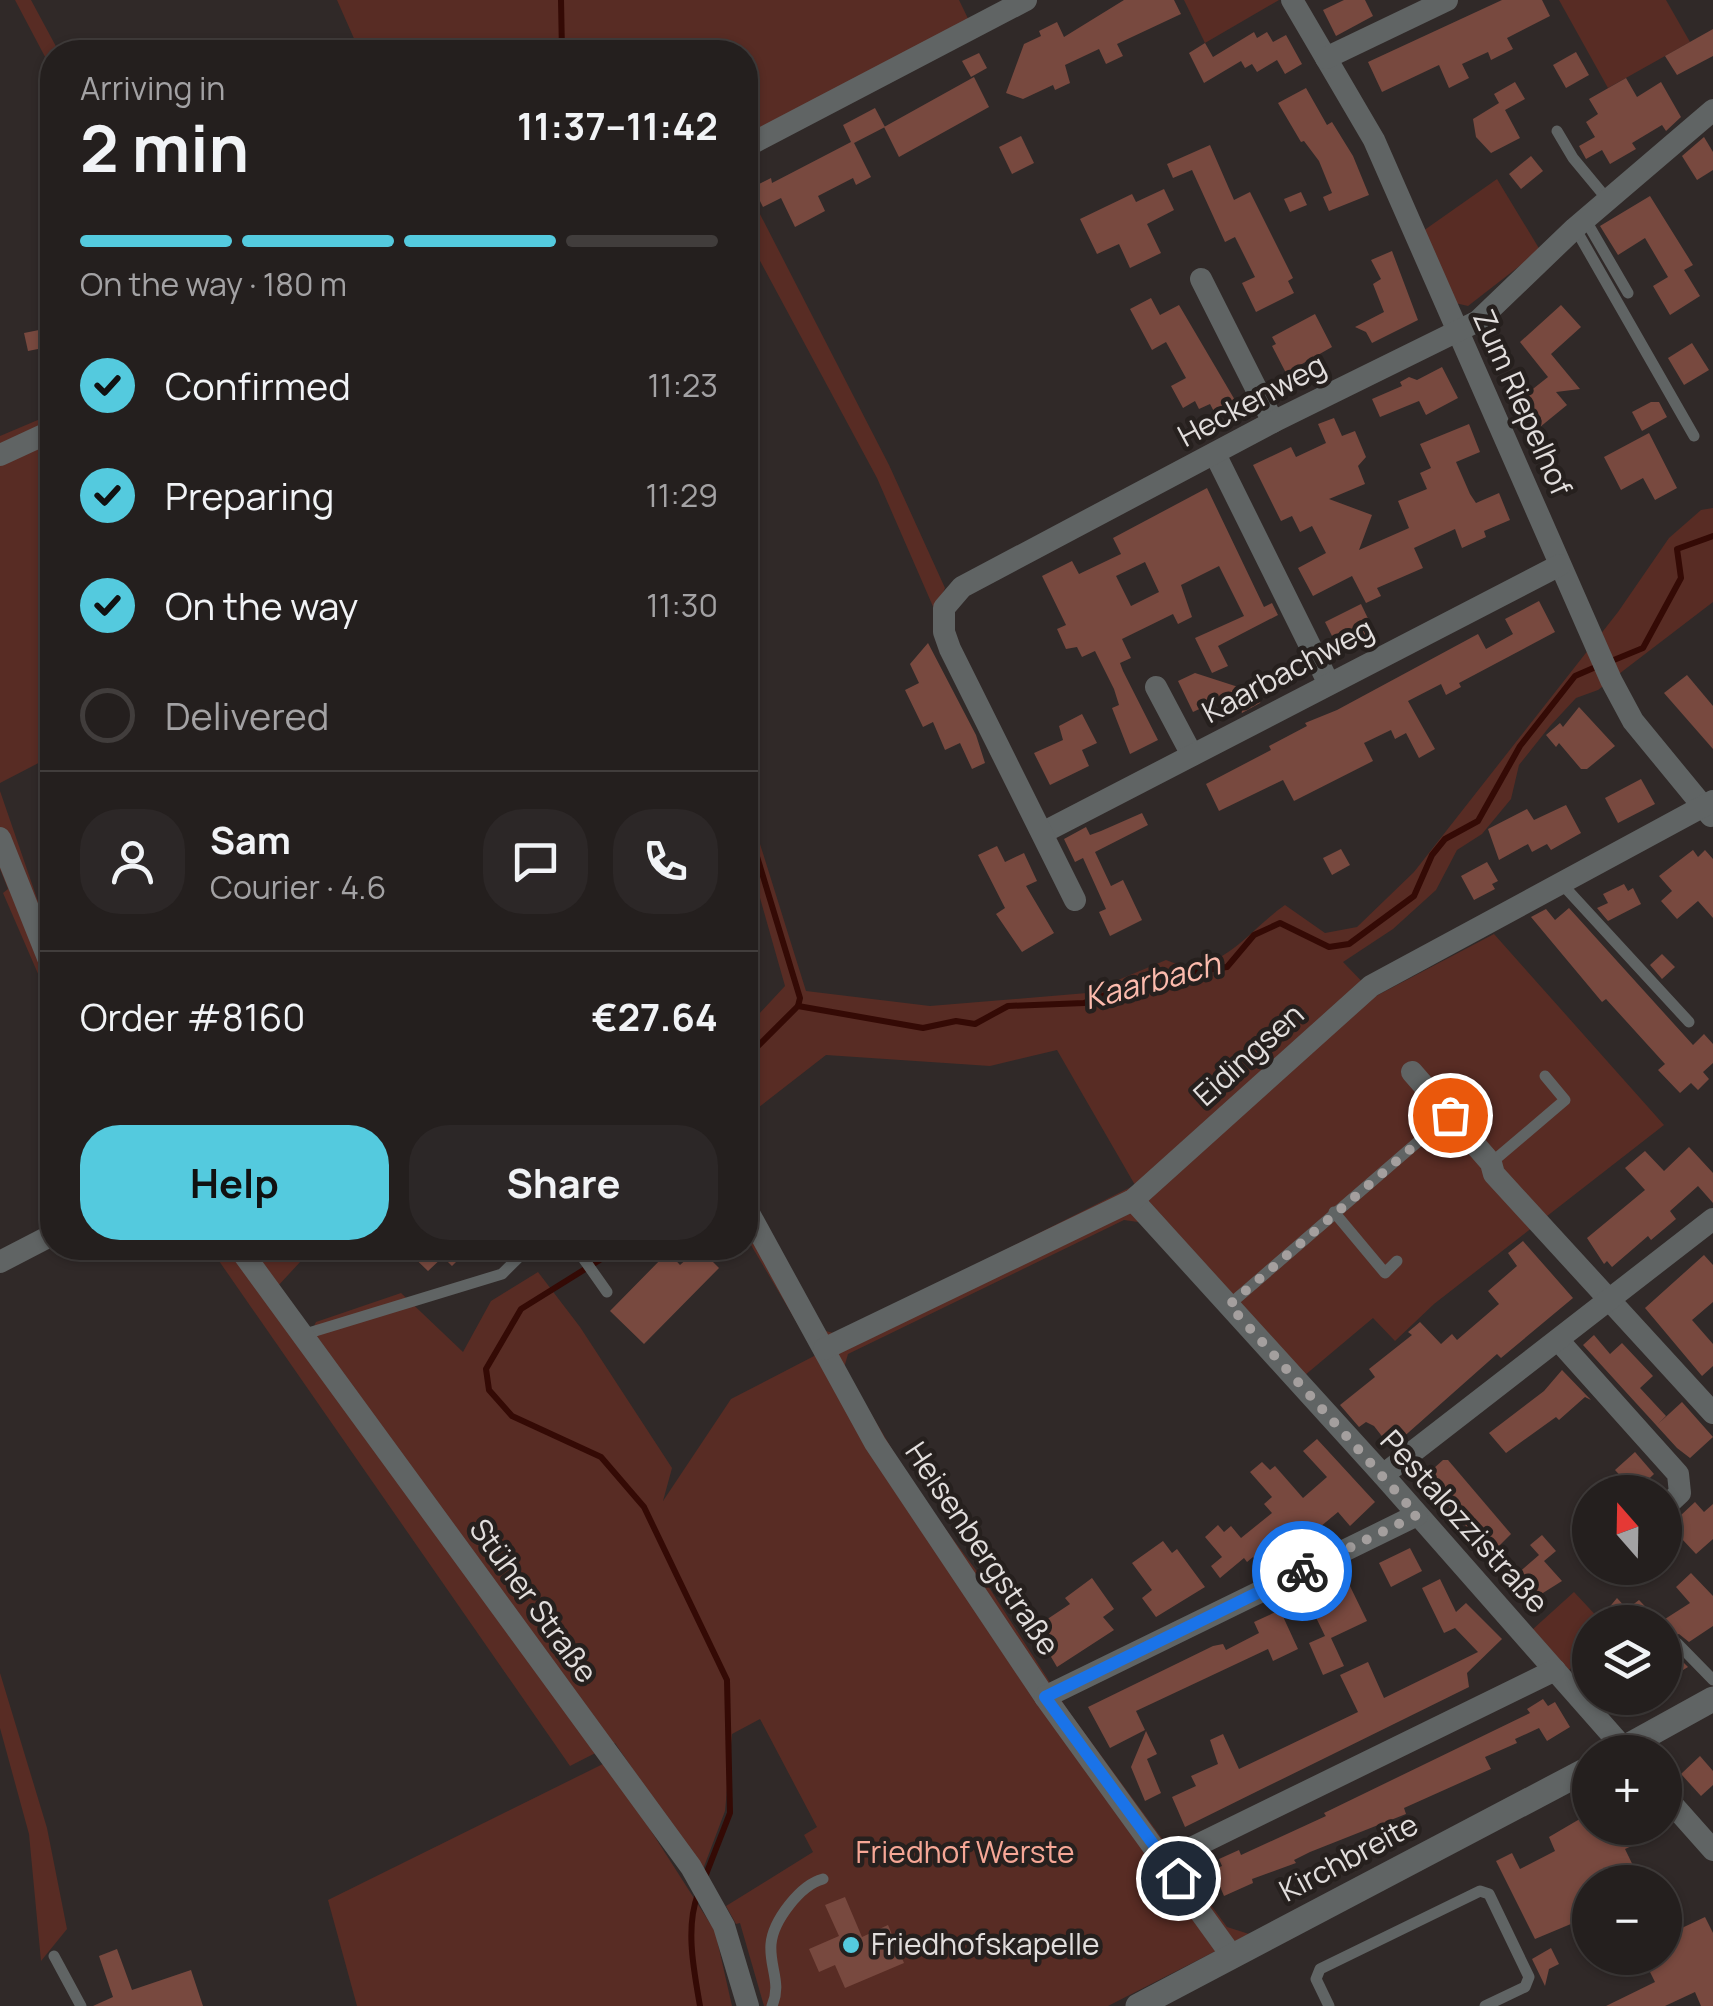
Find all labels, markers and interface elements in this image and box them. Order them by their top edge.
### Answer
text: Arriving in [80,66,225,110]
text: 11:37–11:42 [517,99,718,151]
text: 2 min [80,103,249,192]
text: On the way · 180 m [80,262,347,306]
street label: Zum Riepelhof [1464,303,1583,502]
street label: Heckenweg [1170,344,1332,456]
icon: check [80,358,135,413]
text: Confirmed [165,359,351,411]
text: 11:23 [648,363,718,407]
icon: check [80,468,135,523]
text: Preparing [165,469,334,521]
text: 11:29 [645,473,718,517]
icon: check [80,578,135,633]
text: On the way [165,579,358,631]
text: 11:30 [646,583,718,627]
street label: Kaarbachweg [1194,607,1380,732]
text: Delivered [165,689,329,741]
button: person [80,809,185,914]
button: chat [483,809,588,914]
button: phone [613,809,718,914]
text: Sam [210,813,291,865]
text: Courier · 4.6 [210,865,386,909]
water label: Kaarbach [1079,940,1226,1019]
text: Order #8160 [80,990,305,1042]
text: €27.64 [592,990,718,1042]
street label: Eidingsen [1184,993,1312,1114]
pin [1408,1073,1493,1158]
icon: bag [1423,1088,1478,1143]
button: Help [80,1125,389,1240]
button: Share [409,1125,718,1240]
street label: Pestalozzistraße [1372,1421,1558,1621]
street label: Heisenbergstraße [897,1433,1070,1663]
north arrow [1572,1475,1682,1585]
map controls [1572,1475,1682,1975]
street label: Stüher Straße [461,1510,608,1690]
courier [1252,1521,1352,1621]
icon: bike [1275,1544,1330,1599]
button: layers [1572,1605,1682,1715]
button: + [1572,1735,1682,1845]
street label: Kirchbreite [1272,1803,1425,1910]
park label: Friedhof Werste [855,1831,1075,1872]
pin [1136,1836,1221,1921]
icon: home [1151,1851,1206,1906]
button: − [1572,1865,1682,1975]
place label: Friedhofskapelle [871,1923,1100,1964]
marker: Friedhofskapelle [840,1934,862,1956]

